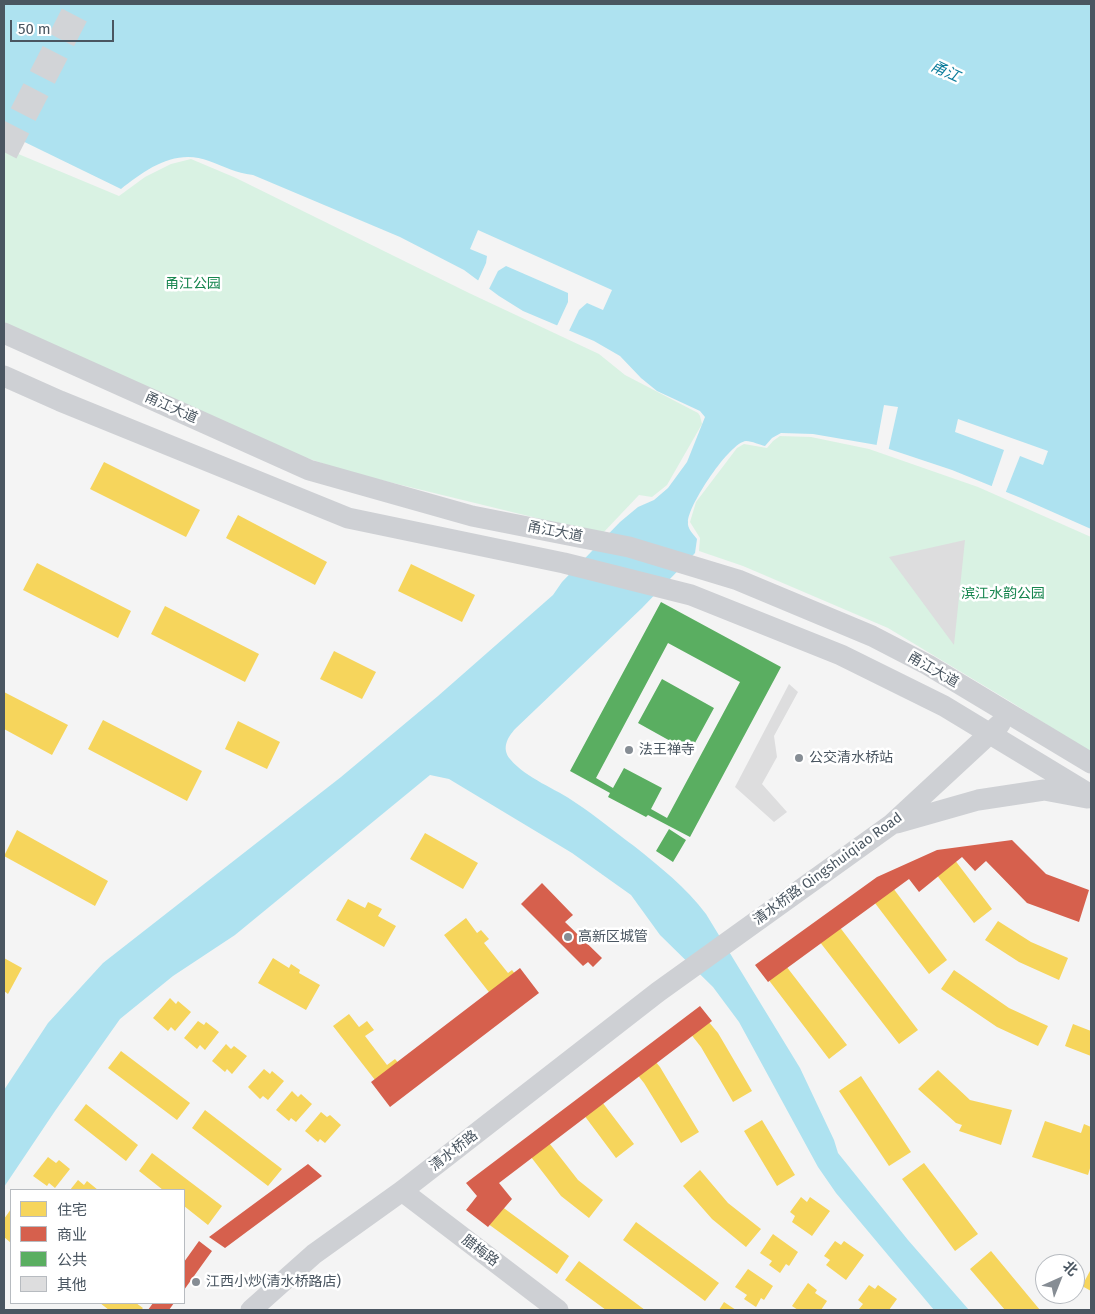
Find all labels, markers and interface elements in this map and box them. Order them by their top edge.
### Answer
scale bar [12,10,116,42]
text: 50 m [18,20,51,38]
water label: 甬江 [928,58,962,86]
park label: 甬江公园 [165,276,221,292]
street label: 甬江大道 [142,389,200,427]
street label: 甬江大道 [526,518,584,546]
park label: 滨江水韵公园 [961,586,1045,602]
street label: 甬江大道 [905,649,961,691]
place label: 法王禅寺 [639,742,695,758]
marker: 法王禅寺 [623,744,635,756]
place label: 公交清水桥站 [809,750,893,766]
marker: 公交清水桥站 [793,752,805,764]
street label: 清水桥路 Qingshuiqiao Road [750,809,906,929]
place label: 高新区城管 [578,929,648,945]
marker: 高新区城管 [562,931,574,943]
street label: 清水桥路 [427,1127,481,1175]
legend [10,1189,185,1304]
text: 住宅 [57,1201,87,1219]
text: 商业 [57,1226,87,1244]
street label: 腊梅路 [458,1232,502,1270]
text: 公共 [57,1251,87,1269]
north arrow [1035,1254,1085,1304]
text: 北 [1059,1258,1081,1280]
place label: 江西小炒(清水桥路店) [206,1274,341,1290]
text: 其他 [57,1276,87,1294]
marker: 江西小炒(清水桥路店) [190,1276,202,1288]

